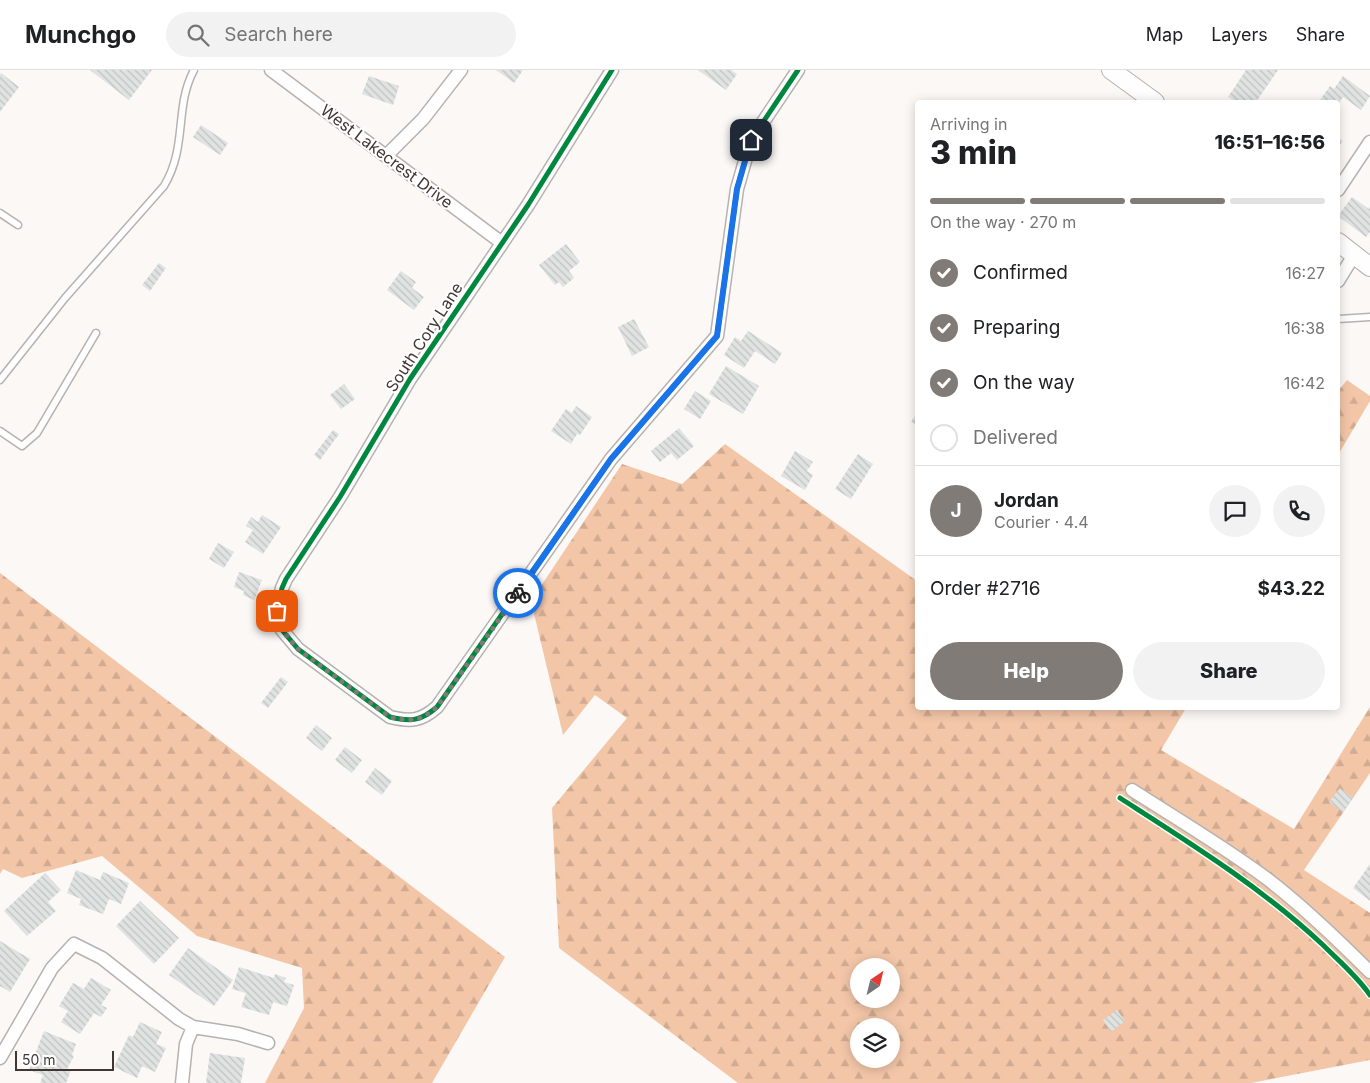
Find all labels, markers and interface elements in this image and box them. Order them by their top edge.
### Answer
search box [166,12,516,57]
text: Munchgo [25,20,136,49]
icon: search [184,21,212,49]
text: Search here [224,23,333,46]
text: Map [1146,24,1183,45]
text: Layers [1211,24,1268,45]
text: Share [1296,24,1345,45]
street label: West Lakecrest Drive [317,100,457,212]
text: Arriving in [930,114,1007,134]
pin [730,119,772,161]
icon: home [737,126,765,154]
text: 16:51–16:56 [1214,131,1325,154]
text: 3 min [930,133,1017,172]
text: On the way · 270 m [930,212,1076,232]
icon: check [930,259,958,287]
text: Confirmed [973,261,1068,284]
text: 16:27 [1285,263,1325,283]
street label: South Cory Lane [381,279,467,395]
icon: check [930,314,958,342]
text: Preparing [973,316,1060,339]
text: 16:38 [1284,318,1325,338]
icon: check [930,369,958,397]
text: On the way [973,371,1075,394]
text: 16:42 [1284,373,1325,393]
text: Delivered [973,426,1058,449]
button: chat [1209,485,1261,537]
button: phone [1273,485,1325,537]
text: Jordan [994,489,1059,512]
text: J [950,499,962,522]
text: Courier · 4.4 [994,512,1089,532]
courier [493,568,543,618]
text: Order #2716 [930,577,1040,600]
text: $43.22 [1258,577,1325,600]
icon: bike [504,579,532,607]
pin [256,590,298,632]
icon: bag [263,597,291,625]
button: Help [930,642,1123,700]
button: Share [1133,642,1325,700]
north arrow [850,958,900,1008]
map controls [850,958,900,1068]
button: layers [850,1018,900,1068]
scale bar [15,1048,114,1071]
text: 50 m [22,1051,56,1068]

